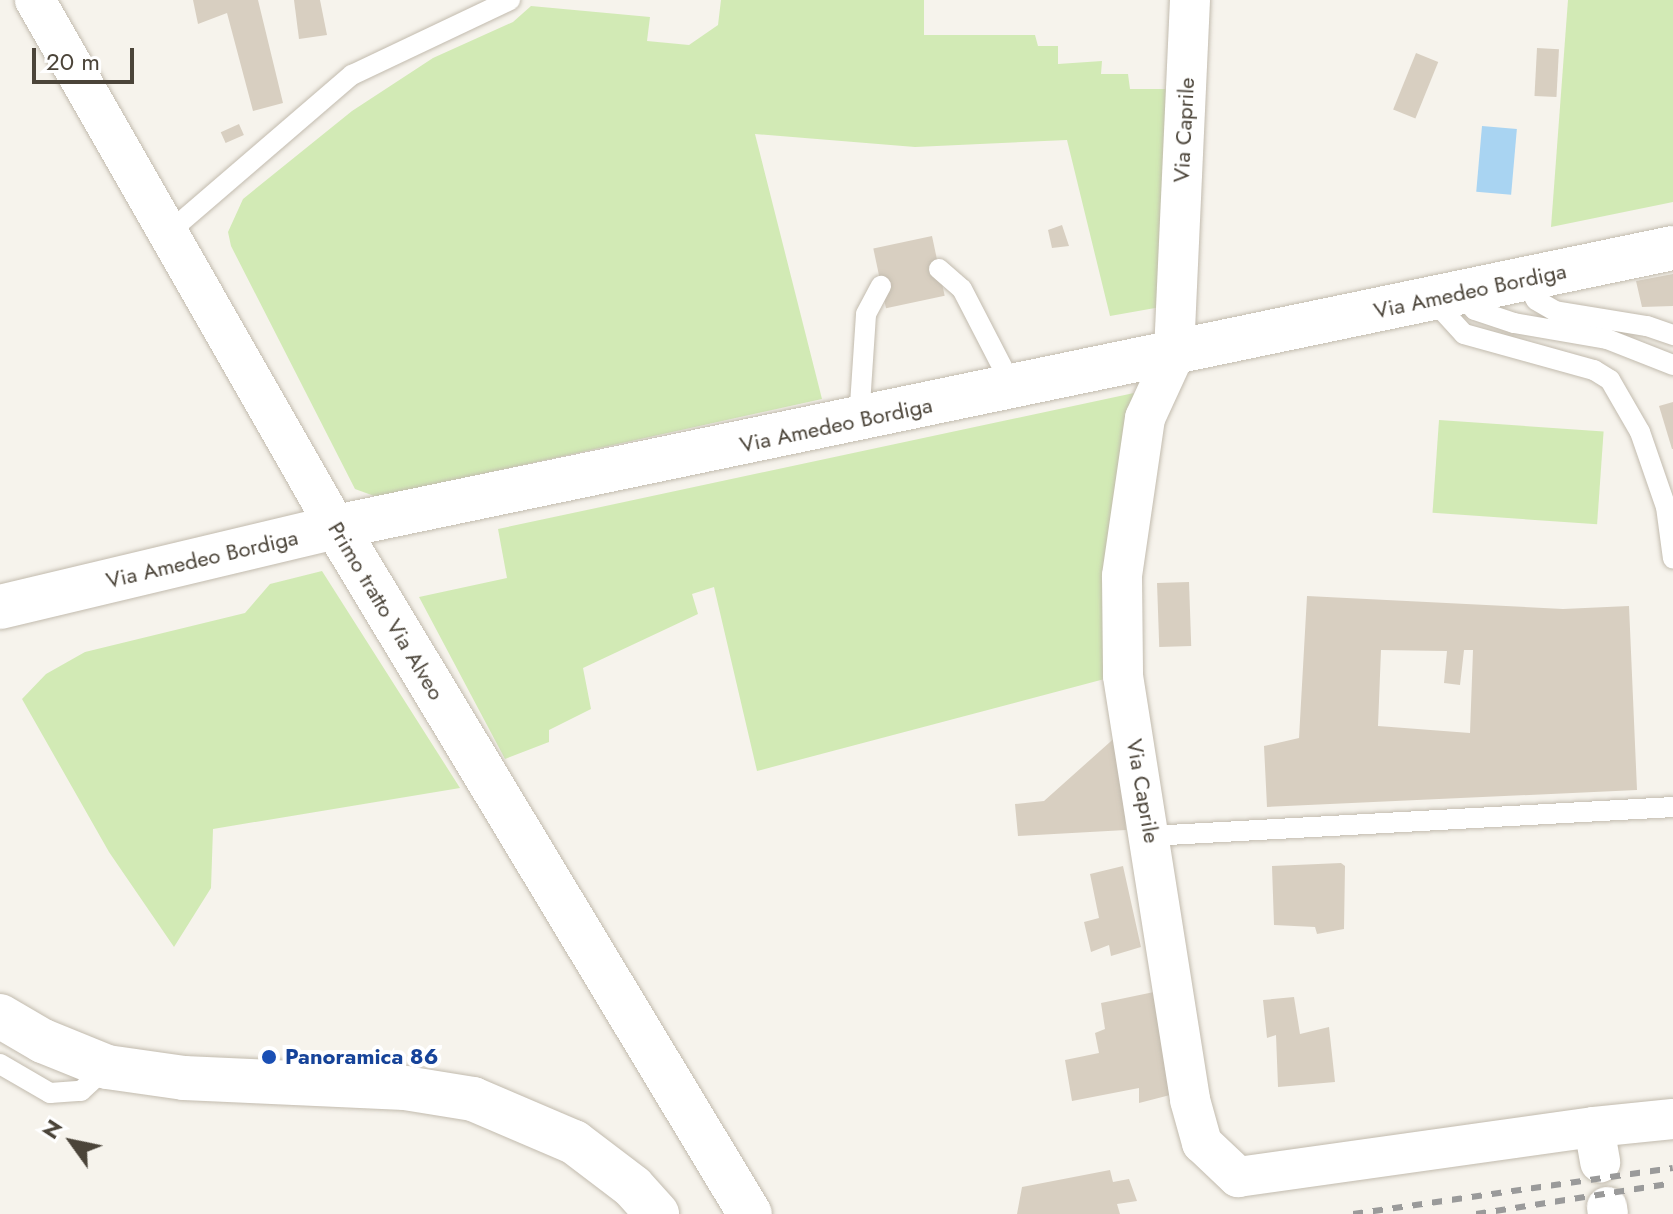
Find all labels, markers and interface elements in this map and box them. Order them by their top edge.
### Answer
scale bar [36,32,138,82]
text: 20 m [46,44,100,79]
street label: Via Caprile [1168,77,1200,183]
street label: Via Amedeo Bordiga [1371,258,1569,324]
street label: Via Amedeo Bordiga [737,392,935,458]
street label: Primo tratto Via Alveo [322,517,450,705]
street label: Via Amedeo Bordiga [103,524,301,594]
street label: Via Caprile [1121,737,1165,845]
place label: Panoramica 86 [285,1044,438,1070]
marker: Panoramica 86 [260,1048,278,1066]
north arrow [32,1102,112,1182]
text: N [34,1113,70,1145]

